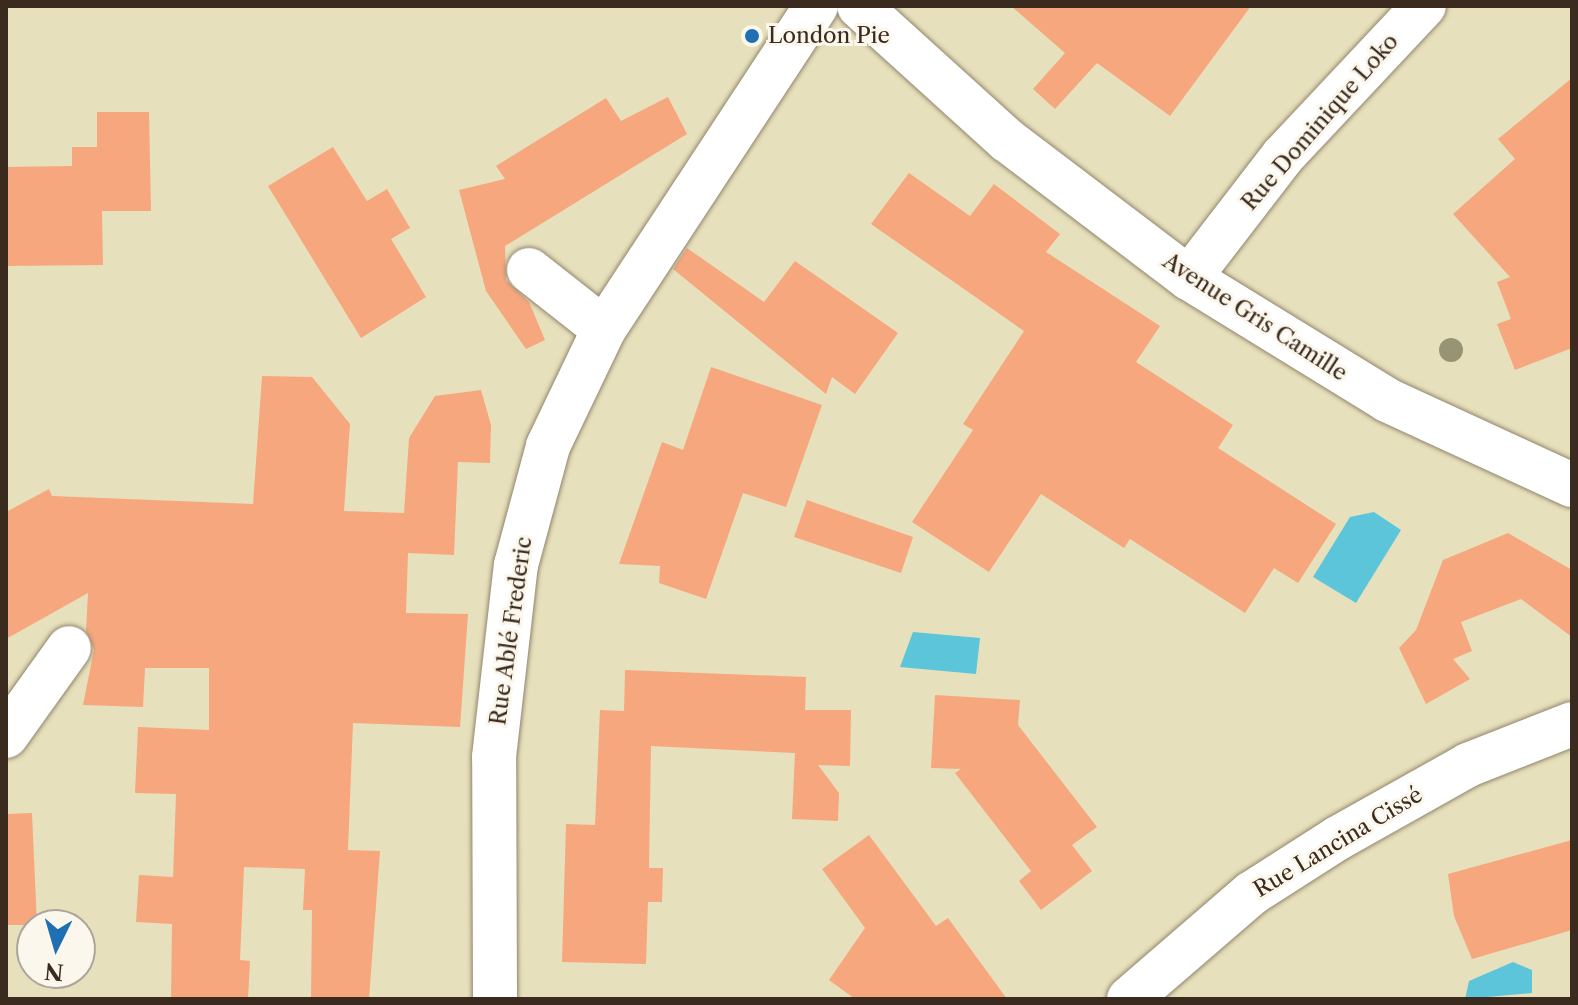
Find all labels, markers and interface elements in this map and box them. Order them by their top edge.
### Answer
place label: London Pie [768,23,890,49]
marker: London Pie [743,27,761,45]
street label: Rue Dominique Loko [1236,28,1404,216]
street label: Avenue Gris Camille [1158,248,1352,386]
street label: Rue Ablé Frederic [485,535,537,727]
street label: Rue Lancina Cissé [1249,781,1427,903]
north arrow [16,909,96,989]
text: N [43,957,65,986]

